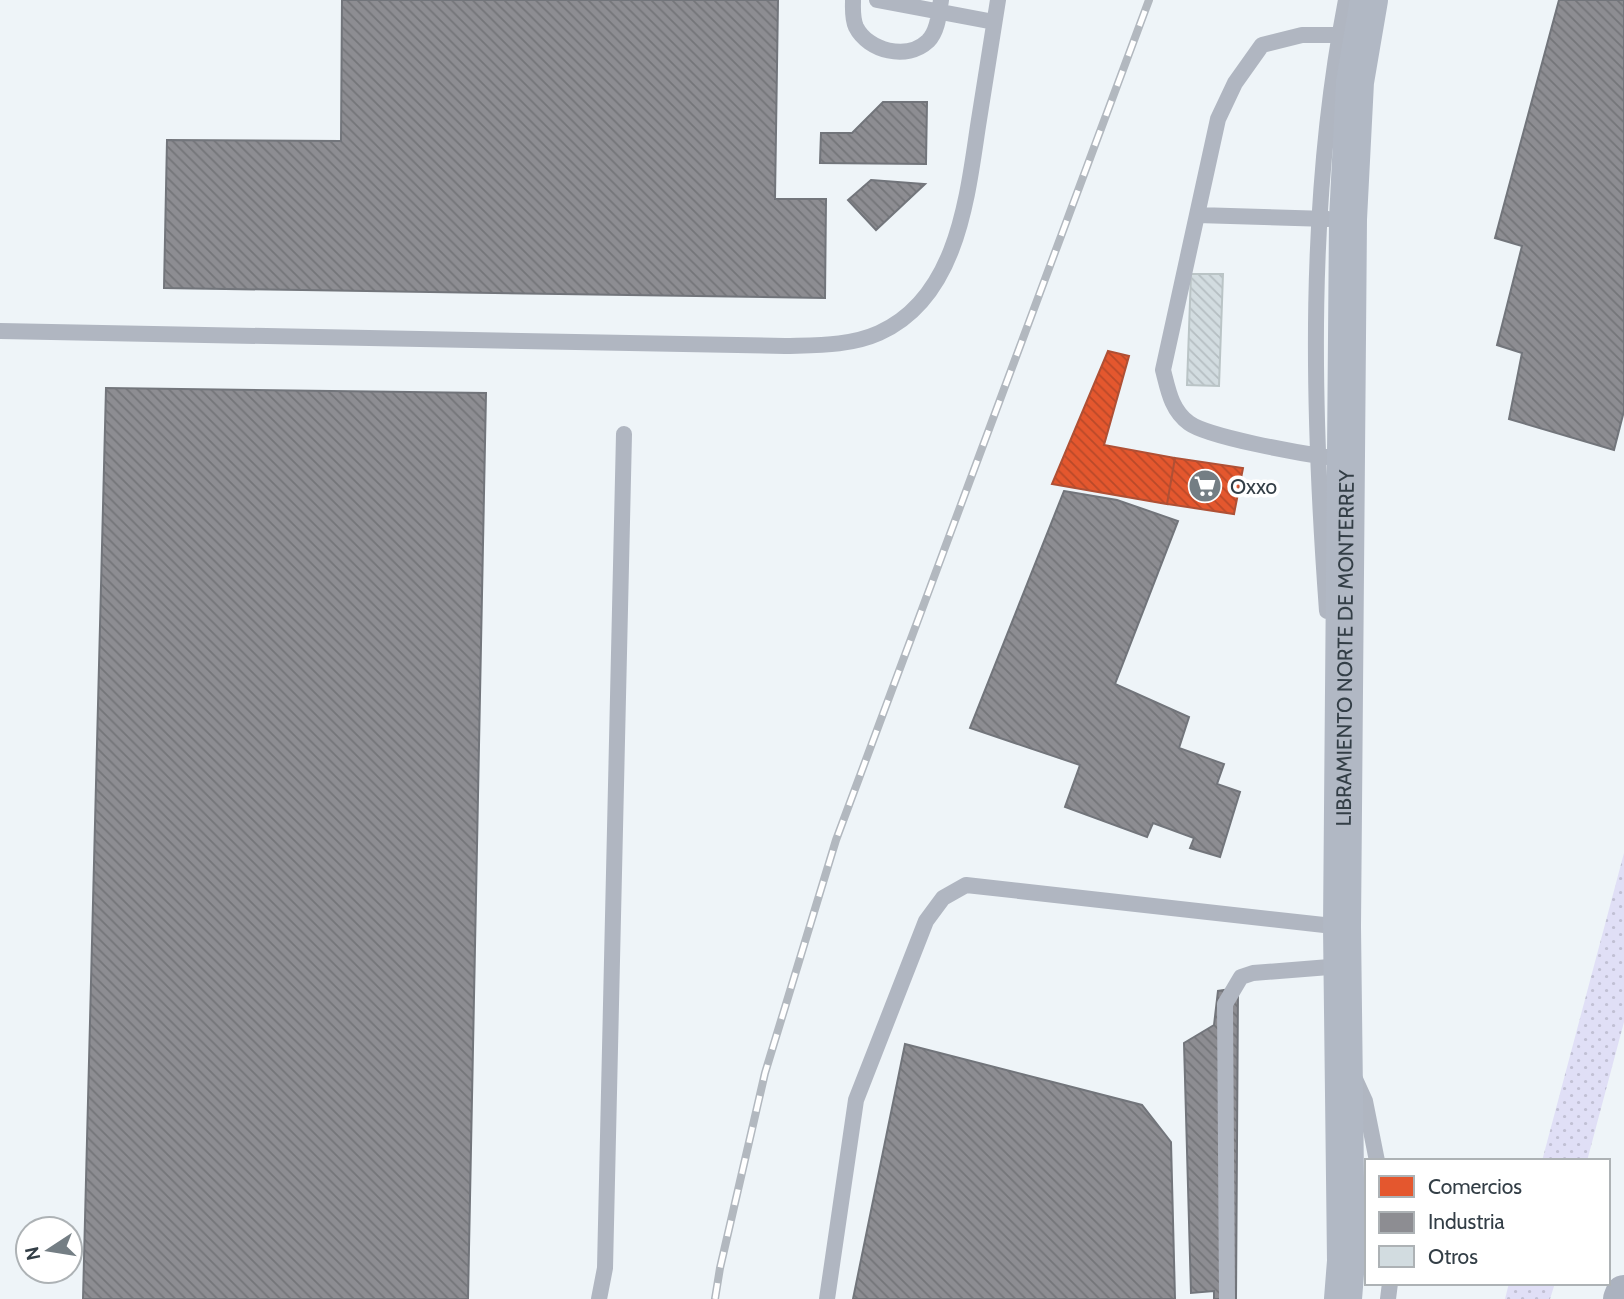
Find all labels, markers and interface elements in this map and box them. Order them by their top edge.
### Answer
supermarket icon: Oxxo [1186,467,1224,505]
street label: LIBRAMIENTO NORTE DE MONTERREY [1330,469,1358,827]
place label: Oxxo [1230,474,1277,499]
legend [1365,1159,1610,1285]
text: Comercios [1428,1174,1522,1199]
text: Industria [1428,1209,1505,1234]
north arrow [14,1215,84,1285]
text: N [20,1244,46,1262]
text: Otros [1428,1244,1478,1269]

